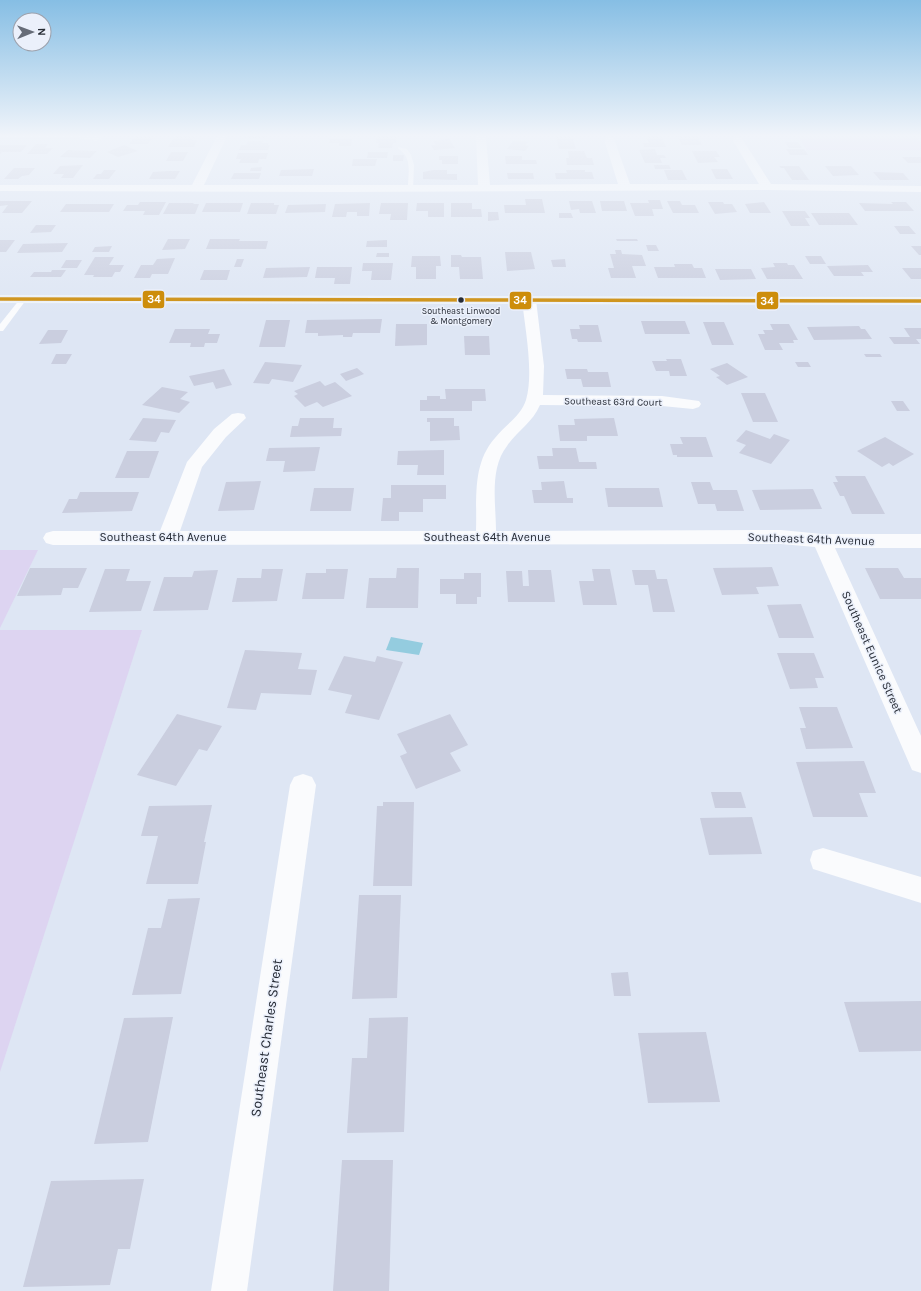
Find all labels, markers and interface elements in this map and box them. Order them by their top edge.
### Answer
north arrow [12,12,52,52]
text: N [35,28,48,36]
line badge: 34 [142,290,165,309]
line badge: 34 [509,291,532,310]
line badge: 34 [756,291,779,310]
text: 34 [147,293,161,306]
text: 34 [513,294,527,307]
marker: Southeast Linwood & Montgomery [456,295,466,305]
text: 34 [760,295,774,308]
place label: Southeast Linwood & Montgomery [422,306,500,326]
street label: Southeast 63rd Court [564,395,662,409]
street label: Southeast 64th Avenue [100,530,226,544]
street label: Southeast 64th Avenue [424,530,550,544]
street label: Southeast 64th Avenue [747,530,875,548]
street label: Southeast Eunice Street [839,589,905,716]
street label: Southeast Charles Street [247,958,286,1118]

